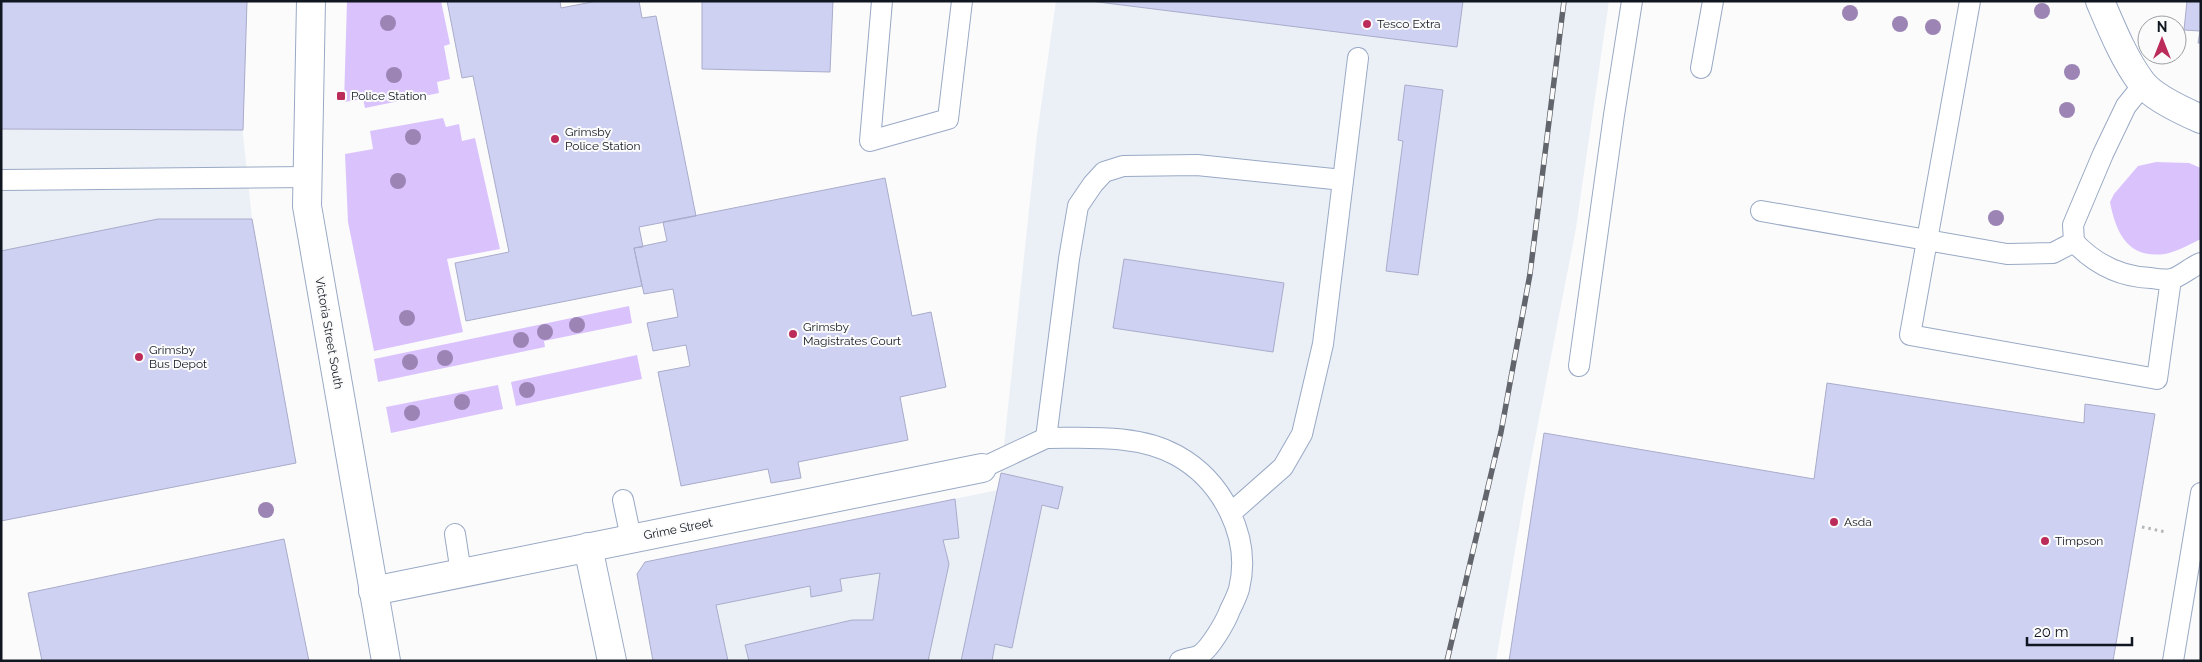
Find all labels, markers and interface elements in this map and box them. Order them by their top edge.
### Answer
north arrow [2137,15,2187,65]
place label: Tesco Extra [1377,17,1441,31]
marker: Tesco Extra [1361,18,1373,30]
text: N [2157,19,2167,35]
place label: Police Station [351,89,426,103]
marker: Police Station [335,90,347,102]
place label: Grimsby Police Station [565,125,640,153]
marker: Grimsby Police Station [549,133,561,145]
street label: Victoria Street South [312,276,346,390]
place label: Grimsby Magistrates Court [803,320,901,348]
marker: Grimsby Magistrates Court [787,328,799,340]
place label: Grimsby Bus Depot [149,343,207,371]
marker: Grimsby Bus Depot [133,351,145,363]
street label: Grime Street [642,515,714,543]
place label: Asda [1844,515,1872,529]
marker: Asda [1828,516,1840,528]
place label: Timpson [2055,534,2103,548]
marker: Timpson [2039,535,2051,547]
scale bar [2027,614,2132,646]
text: 20 m [2034,623,2069,641]

